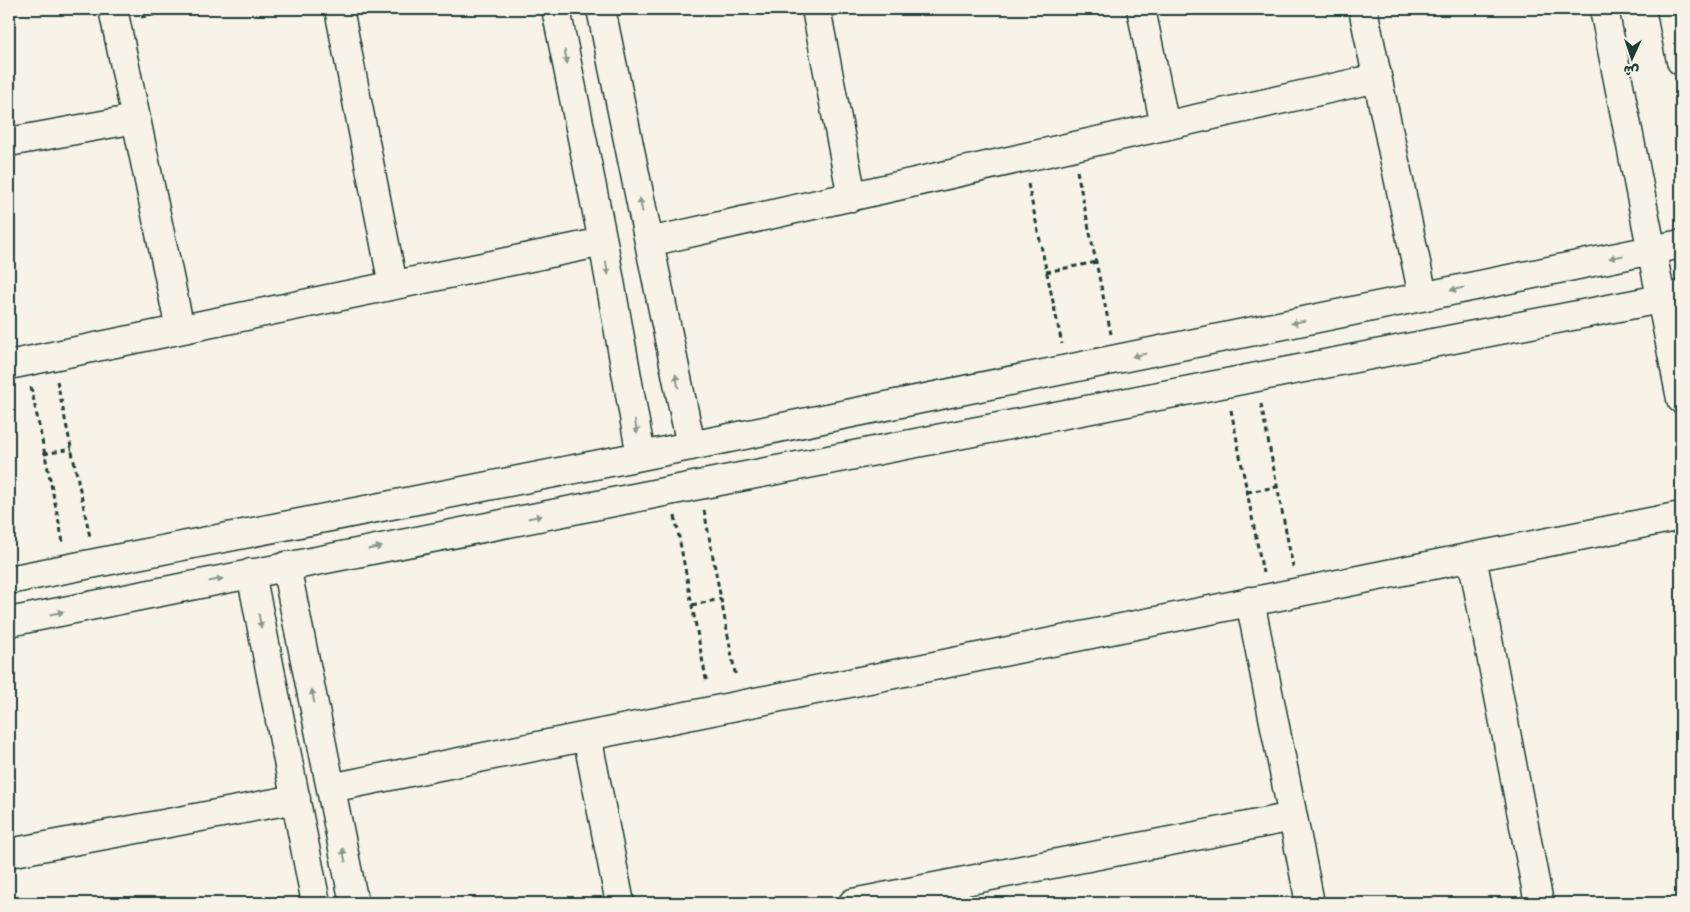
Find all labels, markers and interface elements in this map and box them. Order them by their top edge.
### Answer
north arrow [1608,32,1658,82]
one-way arrow [562,49,570,64]
text: ش [1623,62,1639,79]
one-way arrow [637,197,645,213]
one-way arrow [1609,253,1624,261]
one-way arrow [604,260,612,276]
one-way arrow [1449,286,1465,294]
one-way arrow [1290,318,1305,326]
one-way arrow [1130,351,1146,359]
one-way arrow [673,373,681,389]
one-way arrow [632,420,640,435]
one-way arrow [527,513,542,521]
one-way arrow [368,544,384,552]
one-way arrow [208,576,223,584]
one-way arrow [49,608,65,616]
one-way arrow [257,613,265,629]
one-way arrow [308,688,316,704]
one-way arrow [340,847,348,863]

